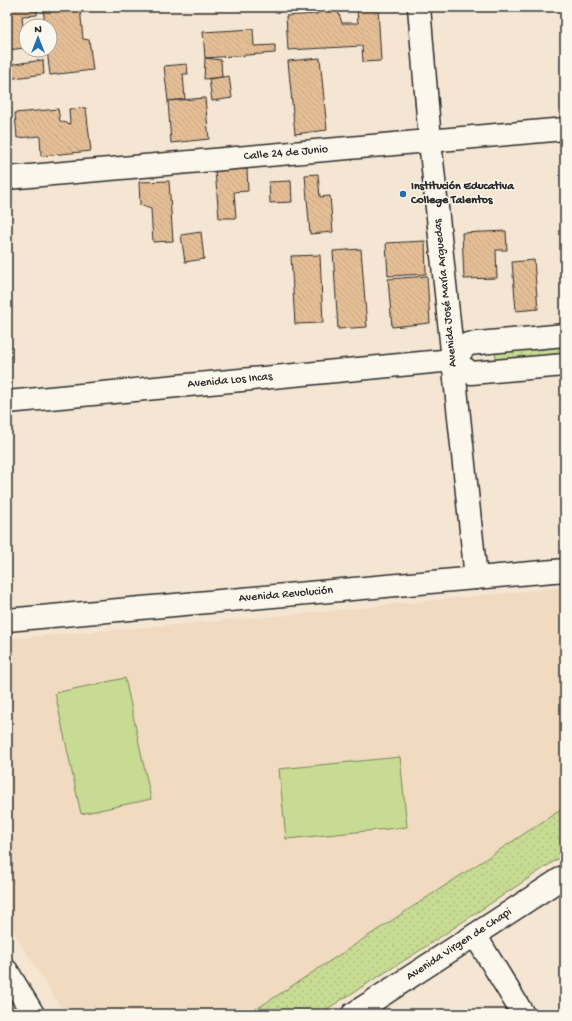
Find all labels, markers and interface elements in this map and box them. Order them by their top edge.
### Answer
north arrow [18,18,58,58]
text: N [34,24,42,36]
street label: Calle 24 de Junio [243,143,329,164]
place label: Institución Educativa College Talentos [410,180,515,208]
marker: Institución Educativa College Talentos [398,189,408,199]
street label: Avenida José María Arguedas [431,218,461,368]
street label: Avenida Los Incas [187,370,274,392]
street label: Avenida Revolución [238,584,334,606]
street label: Avenida Virgen de Chapi [404,905,515,984]

